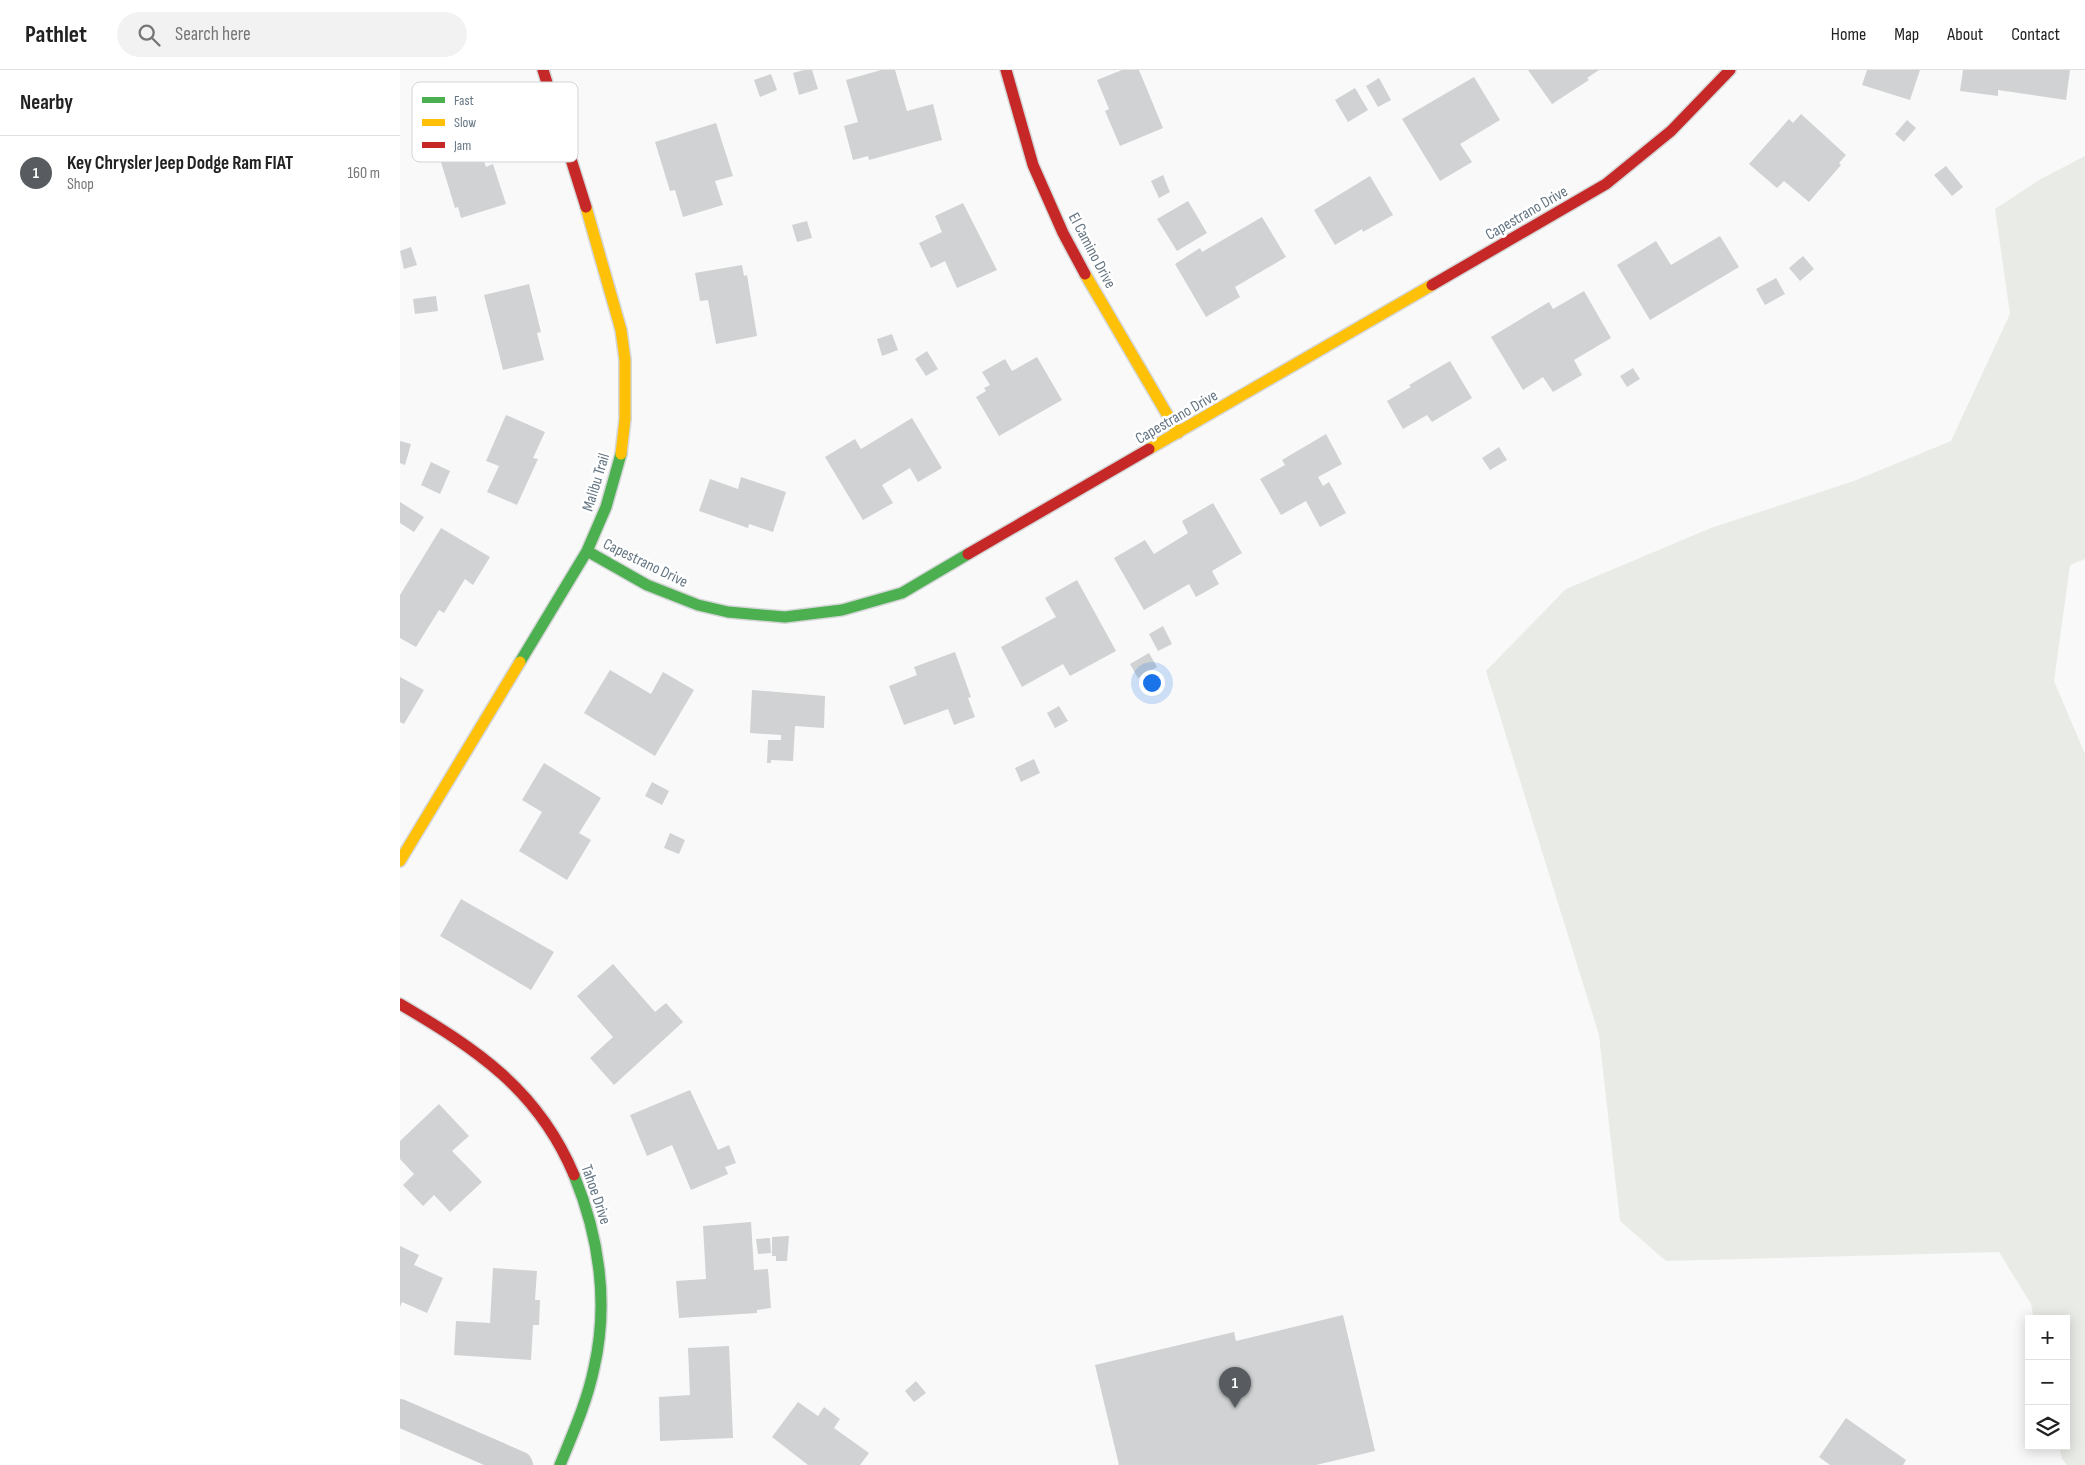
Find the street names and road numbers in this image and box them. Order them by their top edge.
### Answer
street label: Capestrano Drive [1482,182,1571,244]
street label: El Camino Drive [1064,210,1120,292]
street label: Capestrano Drive [1132,386,1221,448]
street label: Malibu Trail [579,451,614,514]
street label: Capestrano Drive [600,535,691,592]
street label: Tahoe Drive [577,1162,615,1227]

